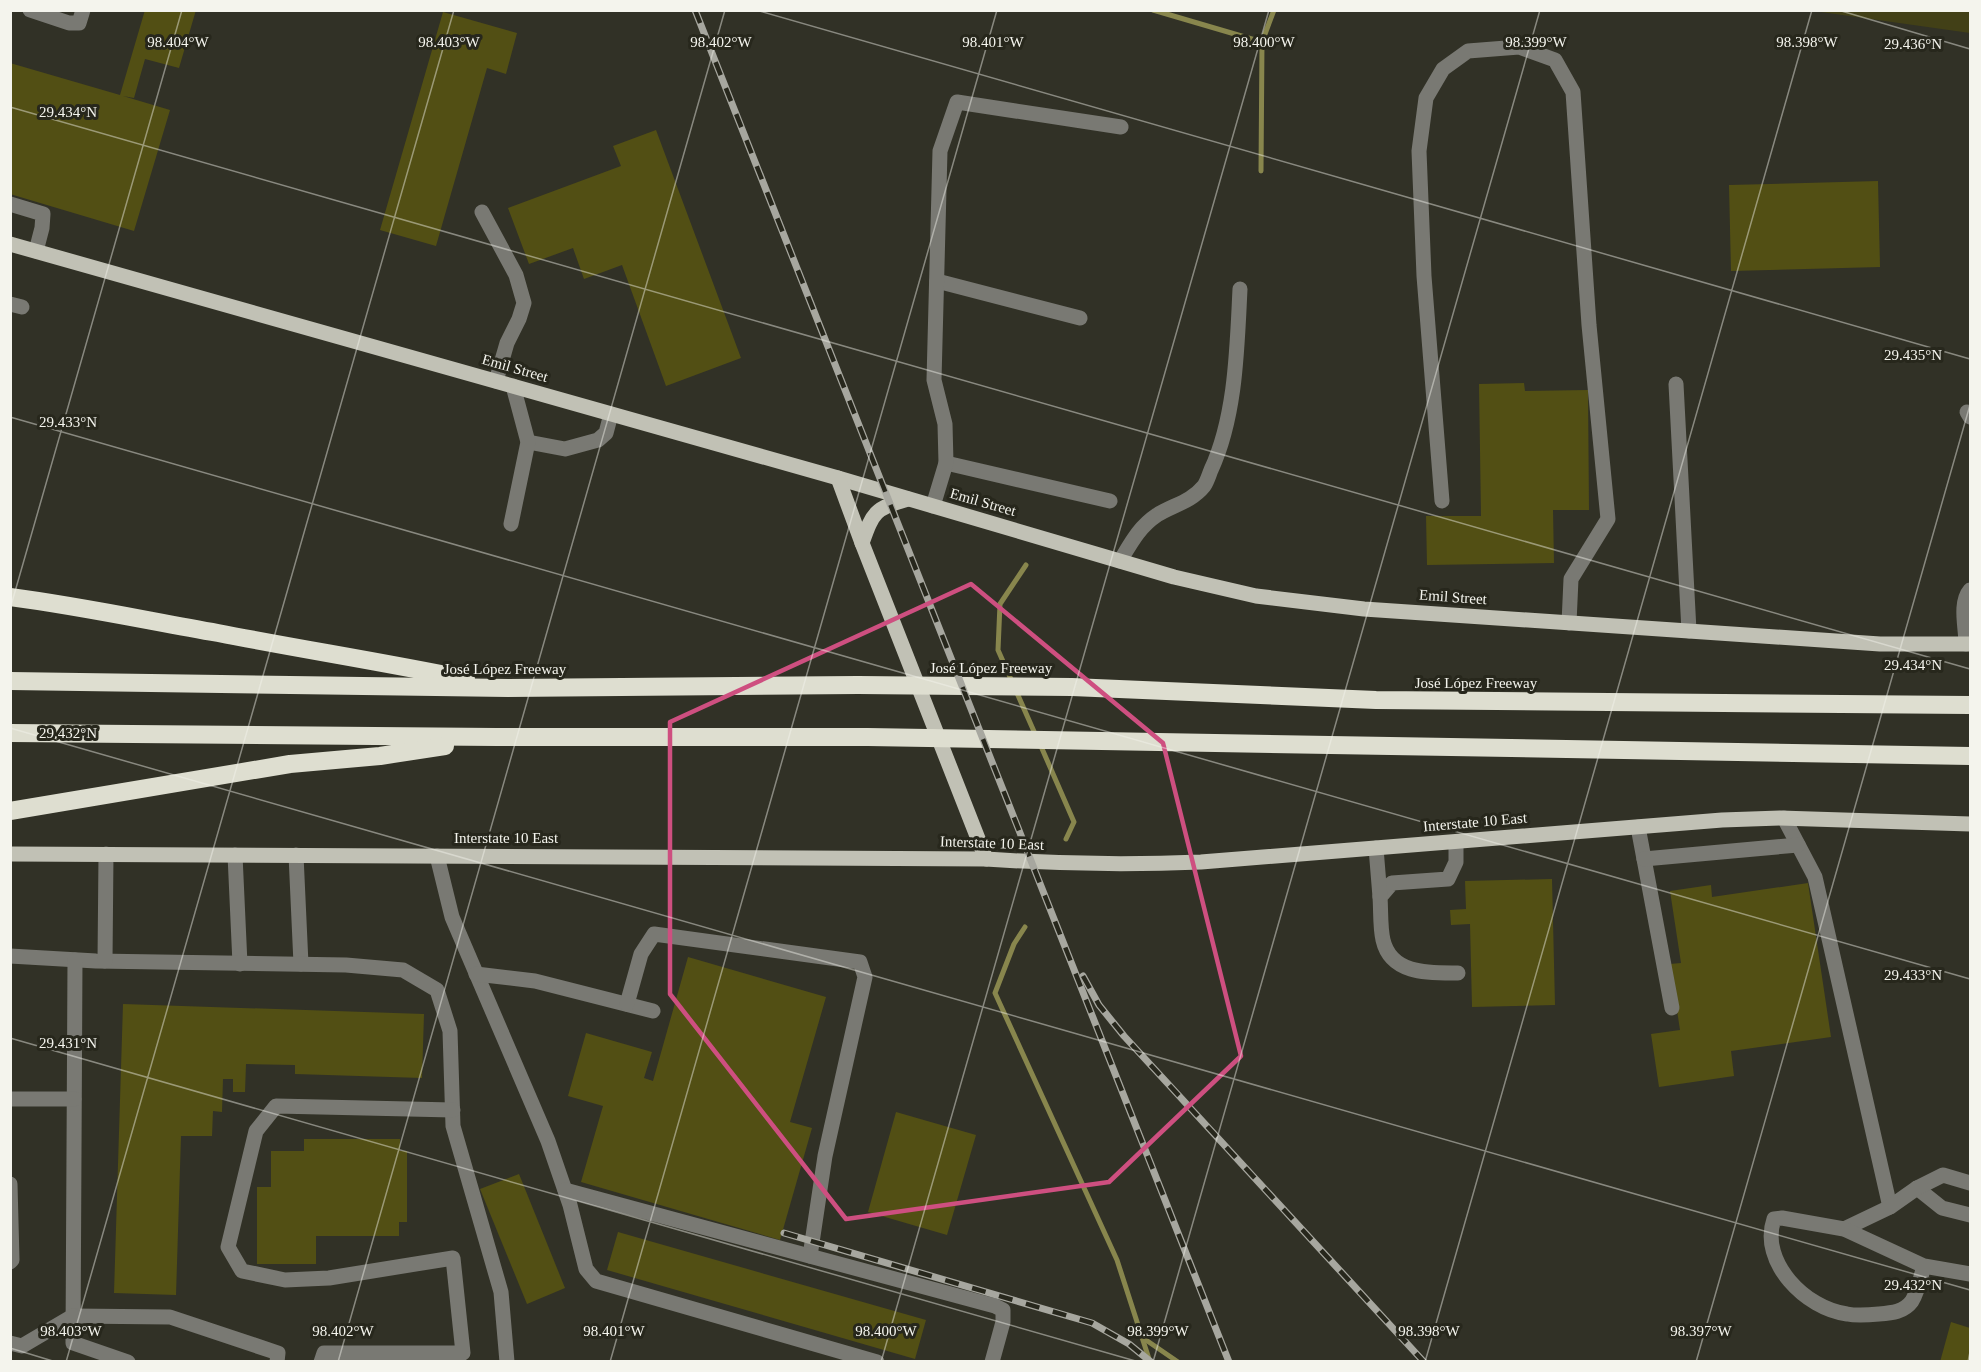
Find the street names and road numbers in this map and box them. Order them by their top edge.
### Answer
street label: Emil Street [480,351,551,385]
street label: Emil Street [948,485,1019,519]
street label: Emil Street [1419,587,1488,607]
street label: José López Freeway [930,660,1053,676]
street label: José López Freeway [444,661,567,677]
street label: José López Freeway [1415,675,1538,691]
street label: Interstate 10 East [1422,809,1528,835]
street label: Interstate 10 East [454,830,559,846]
street label: Interstate 10 East [940,833,1045,853]

